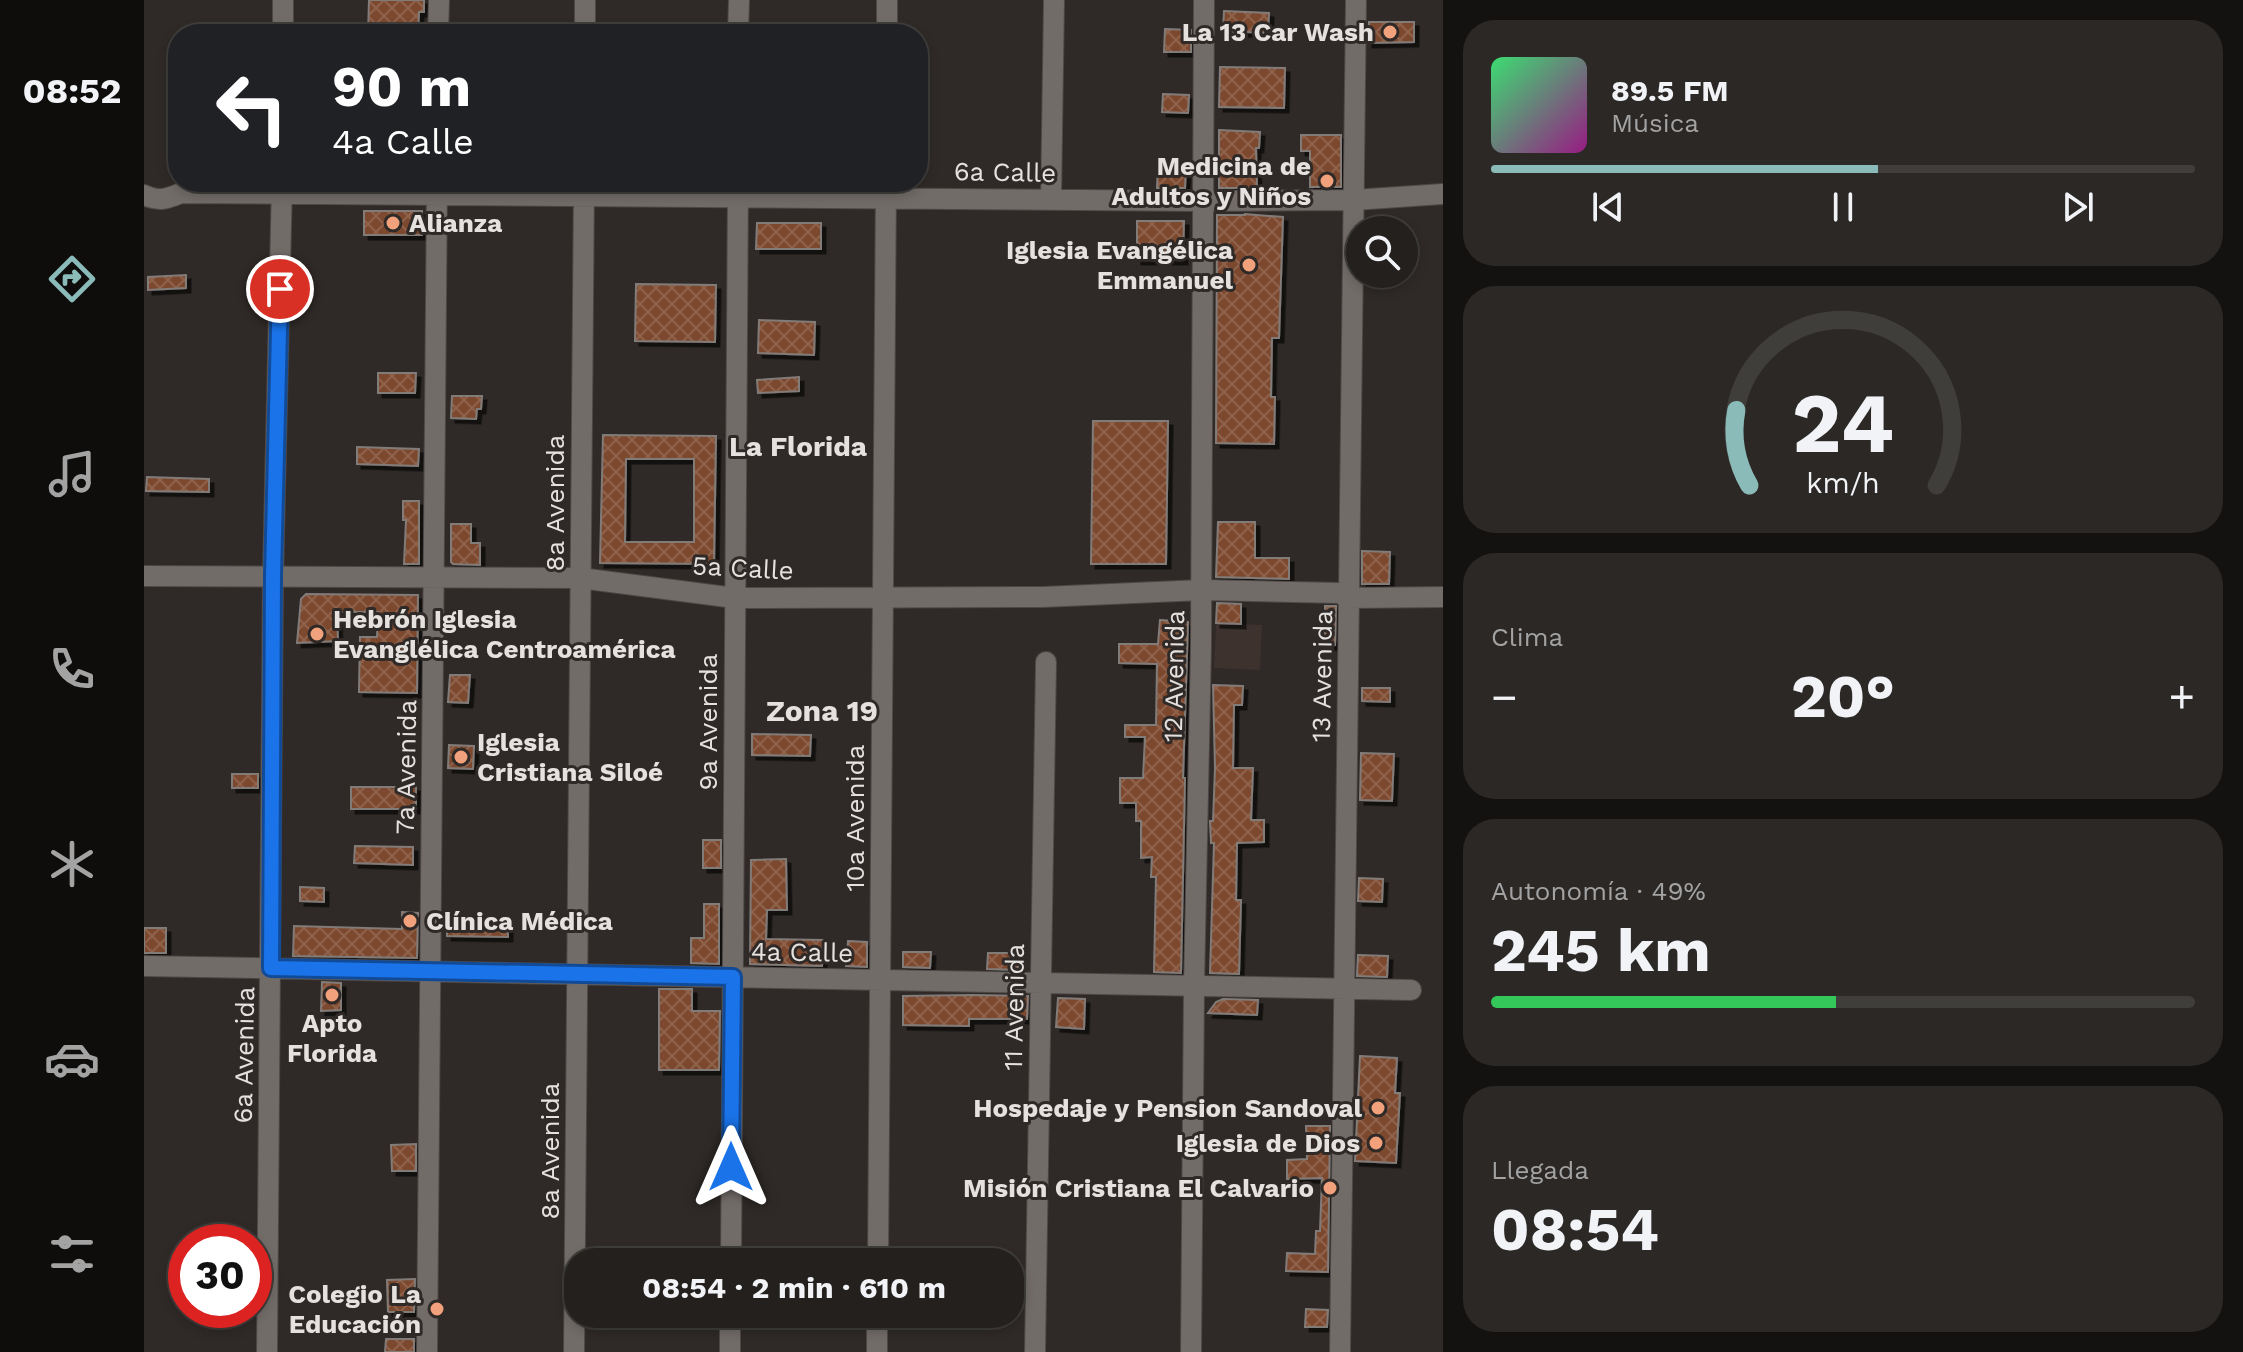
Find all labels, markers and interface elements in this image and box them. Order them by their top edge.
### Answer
place label: La 13 Car Wash [1182,17,1374,47]
marker: La 13 Car Wash [1381,23,1399,41]
text: 90 m [332,54,471,120]
icon: left [200,56,304,160]
text: 08:52 [22,70,122,112]
text: 89.5 FM [1611,73,1729,108]
text: Música [1611,108,1699,138]
text: 4a Calle [332,121,474,163]
place label: Medicina de Adultos y Niños [1111,151,1311,211]
street label: 6a Calle [954,156,1056,188]
marker: Medicina de Adultos y Niños [1318,172,1336,190]
icon: previous [1586,185,1630,229]
icon: pause [1821,185,1865,229]
icon: next [2056,185,2100,229]
place label: Alianza [409,208,502,238]
marker: Alianza [384,214,402,232]
map controls [1346,216,1418,288]
button: search [1346,216,1418,288]
place label: Iglesia Evangélica Emmanuel [1006,235,1233,295]
icon: directions [44,251,100,307]
pin [246,255,314,323]
marker: Iglesia Evangélica Emmanuel [1240,256,1258,274]
icon: arrive [258,267,302,311]
text: 24 [1792,374,1894,471]
district label: La Florida [729,430,868,463]
street label: 8a Avenida [540,434,570,571]
icon: music [44,446,100,502]
text: km/h [1806,466,1880,500]
street label: 5a Calle [691,550,795,586]
place label: Hebrón Iglesia Evanglélica Centroamérica [333,604,675,664]
street label: 12 Avenida [1158,609,1190,742]
street label: 13 Avenida [1306,609,1338,742]
text: Clima [1491,622,1563,652]
marker: Hebrón Iglesia Evanglélica Centroamérica [308,625,326,643]
icon: phone [44,641,100,697]
street label: 9a Avenida [693,653,723,790]
text: 20° [1791,661,1895,732]
text: − [1491,671,1518,723]
text: + [2168,671,2195,723]
district label: Zona 19 [766,693,878,728]
street label: 7a Avenida [390,699,422,835]
place label: Iglesia Cristiana Siloé [477,727,663,787]
street label: 10a Avenida [840,744,870,892]
marker: Iglesia Cristiana Siloé [452,748,470,766]
icon: climate [44,836,100,892]
text: Autonomía · 49% [1491,876,1706,906]
place label: Clínica Médica [426,906,613,936]
marker: Clínica Médica [401,912,419,930]
text: 245 km [1491,915,1711,986]
street label: 4a Calle [751,936,853,968]
street label: 11 Avenida [998,943,1030,1071]
street label: 6a Avenida [228,986,260,1124]
marker: Apto Florida [323,986,341,1004]
place label: Apto Florida [287,1008,377,1068]
icon: car [44,1031,100,1087]
street label: 8a Avenida [535,1082,565,1219]
place label: Hospedaje y Pension Sandoval [973,1093,1362,1123]
marker: Hospedaje y Pension Sandoval [1369,1099,1387,1117]
position arrow [689,1125,773,1209]
place label: Iglesia de Dios [1176,1128,1360,1158]
marker: Iglesia de Dios [1367,1134,1385,1152]
text: Llegada [1491,1155,1589,1185]
place label: Misión Cristiana El Calvario [963,1173,1314,1203]
marker: Misión Cristiana El Calvario [1321,1179,1339,1197]
text: 08:54 [1491,1194,1659,1265]
speed limit sign: 30 [168,1224,272,1328]
icon: filters [44,1226,100,1282]
text: 08:54 · 2 min · 610 m [642,1270,946,1305]
place label: Colegio La Educación [288,1279,421,1339]
marker: Colegio La Educación [428,1300,446,1318]

